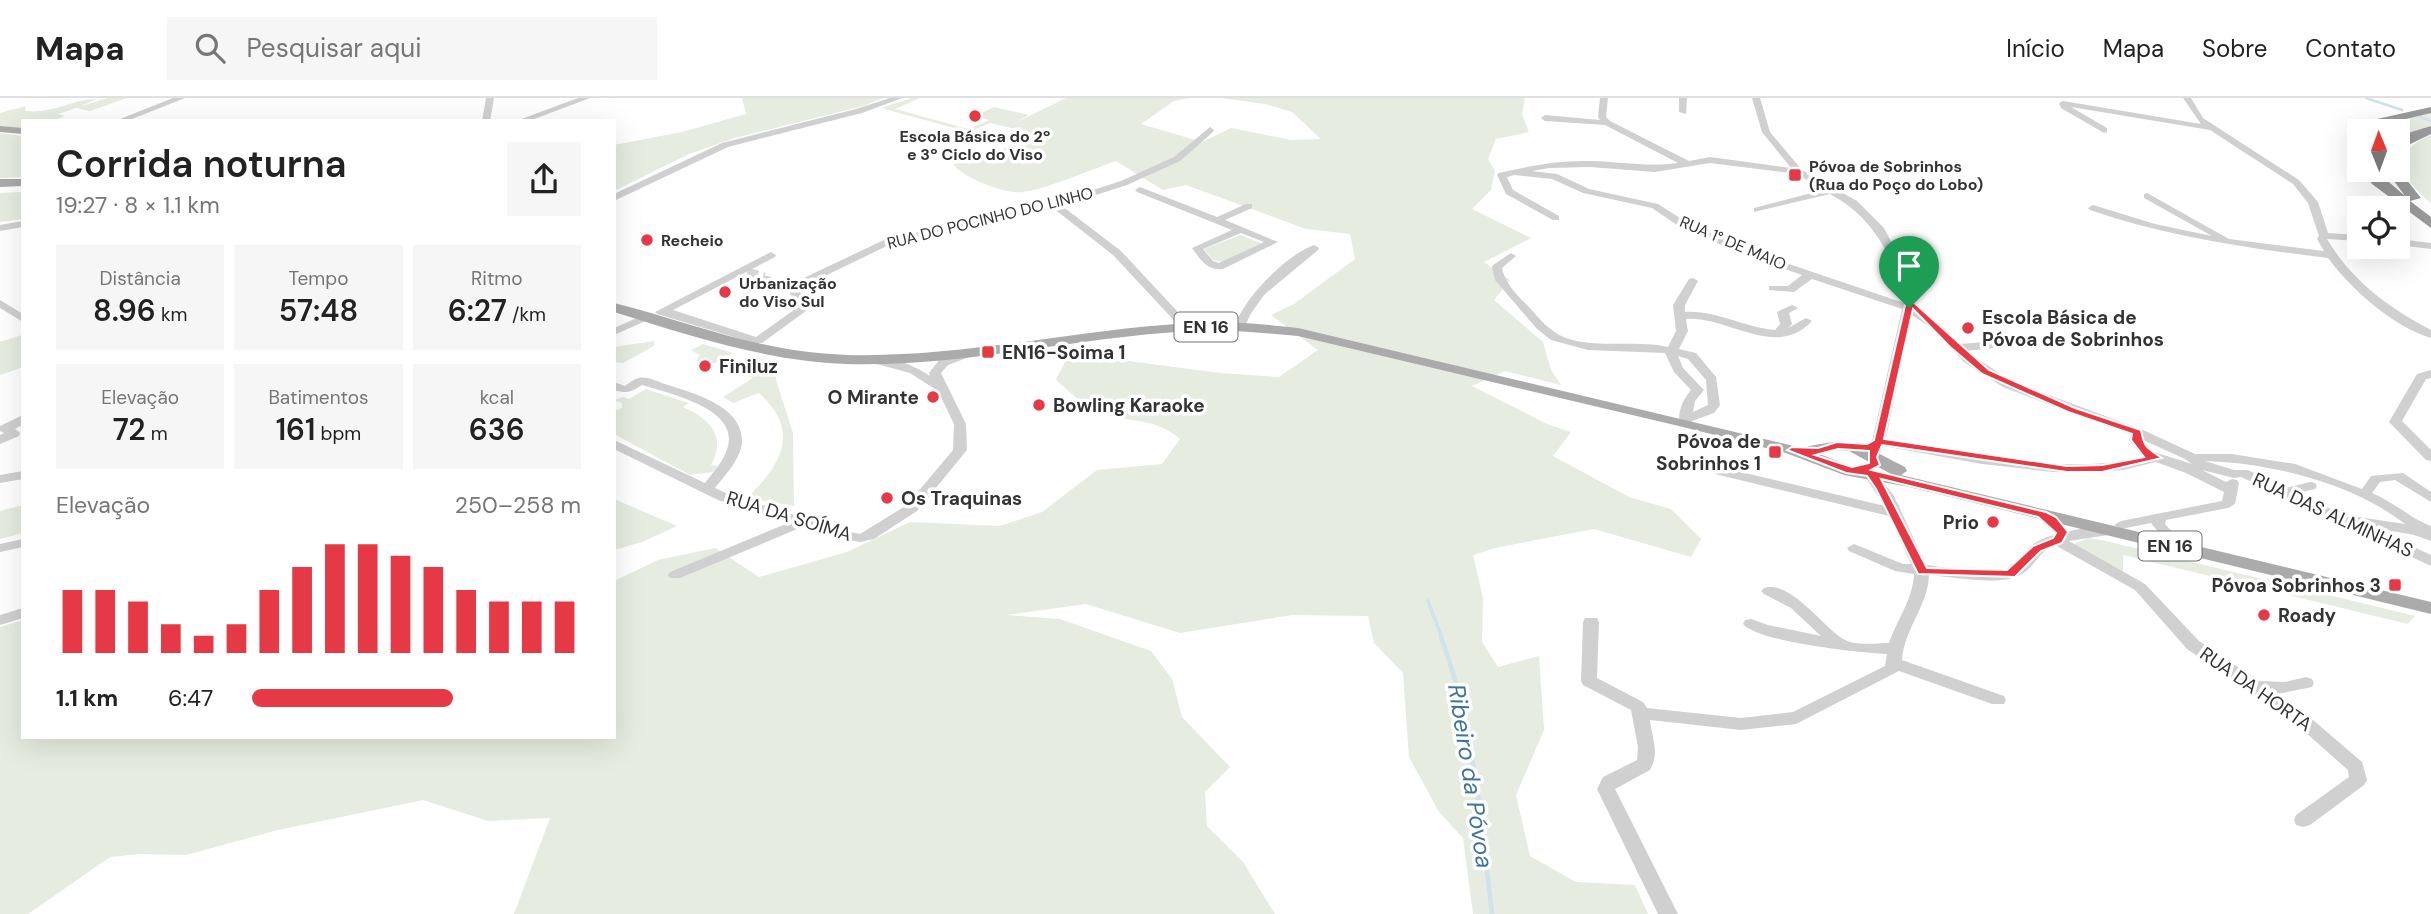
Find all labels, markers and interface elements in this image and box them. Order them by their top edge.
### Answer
search box [167,17,657,80]
text: Mapa [35,27,125,70]
icon: search [191,29,229,67]
text: Pesquisar aqui [247,31,421,65]
text: Início [2006,33,2065,64]
text: Mapa [2103,33,2164,64]
text: Sobre [2202,33,2267,64]
text: Contato [2305,33,2396,64]
marker: Escola Básica do 2º e 3º Ciclo do Viso [967,108,983,124]
north arrow [2347,119,2410,182]
map controls [2347,119,2410,259]
place label: Escola Básica do 2º e 3º Ciclo do Viso [899,126,1051,165]
text: Corrida noturna [56,139,347,189]
button: share [507,142,581,216]
place label: Póvoa de Sobrinhos (Rua do Poço do Lobo) [1809,156,1983,195]
marker: Póvoa de Sobrinhos (Rua do Poço do Lobo) [1787,167,1803,183]
street label: RUA DO POCINHO DO LINHO [885,182,1095,254]
text: 19:27 · 8 × 1.1 km [56,190,220,220]
button: locate [2347,196,2410,259]
street label: RUA 1° DE MAIO [1677,211,1789,275]
place label: Recheio [661,230,724,251]
marker: Recheio [639,232,655,248]
pin [1879,236,1939,308]
icon: arrive [1890,247,1928,285]
text: Distância [100,266,181,291]
text: Tempo [289,266,348,291]
text: Ritmo [471,266,523,291]
place label: Urbanização do Viso Sul [739,273,837,312]
marker: Urbanização do Viso Sul [717,284,733,300]
text: 8.96 [93,291,156,330]
text: 57:48 [279,291,358,330]
text: 6:27 [448,291,507,330]
text: km [156,302,187,327]
text: /km [507,302,546,327]
place label: Escola Básica de Póvoa de Sobrinhos [1982,305,2164,352]
road number: EN 16 [1174,312,1238,342]
marker: Escola Básica de Póvoa de Sobrinhos [1960,320,1976,336]
place label: EN16-Soima 1 [1002,340,1126,365]
marker: EN16-Soima 1 [980,344,996,360]
place label: Finiluz [719,354,778,379]
marker: Finiluz [697,358,713,374]
text: Elevação [101,385,179,410]
text: Batimentos [268,385,369,410]
text: kcal [480,385,514,410]
place label: O Mirante [828,385,919,410]
marker: O Mirante [925,389,941,405]
place label: Bowling Karaoke [1053,393,1205,418]
marker: Bowling Karaoke [1031,397,1047,413]
text: 72 [113,410,146,449]
text: 161 [276,410,316,449]
text: 636 [469,410,525,449]
text: m [146,421,168,446]
text: bpm [316,421,361,446]
place label: Póvoa de Sobrinhos 1 [1656,429,1761,476]
marker: Póvoa de Sobrinhos 1 [1767,444,1783,460]
street label: RUA DAS ALMINHAS [2249,467,2417,563]
street label: RUA DA SOÍMA [723,485,855,547]
place label: Os Traquinas [901,486,1022,511]
text: Elevação [56,490,150,520]
text: 250–258 m [455,490,581,520]
marker: Os Traquinas [879,490,895,506]
place label: Prio [1943,510,1979,535]
marker: Prio [1985,514,2001,530]
road number: EN 16 [2138,532,2202,560]
place label: Póvoa Sobrinhos 3 [2212,573,2381,598]
marker: Póvoa Sobrinhos 3 [2387,577,2403,593]
place label: Roady [2278,603,2337,628]
marker: Roady [2256,607,2272,623]
street label: RUA DA HORTA [2195,641,2317,737]
water label: Ribeiro da Póvoa [1441,682,1501,870]
text: 1.1 km [56,683,118,713]
text: 6:47 [168,683,213,713]

